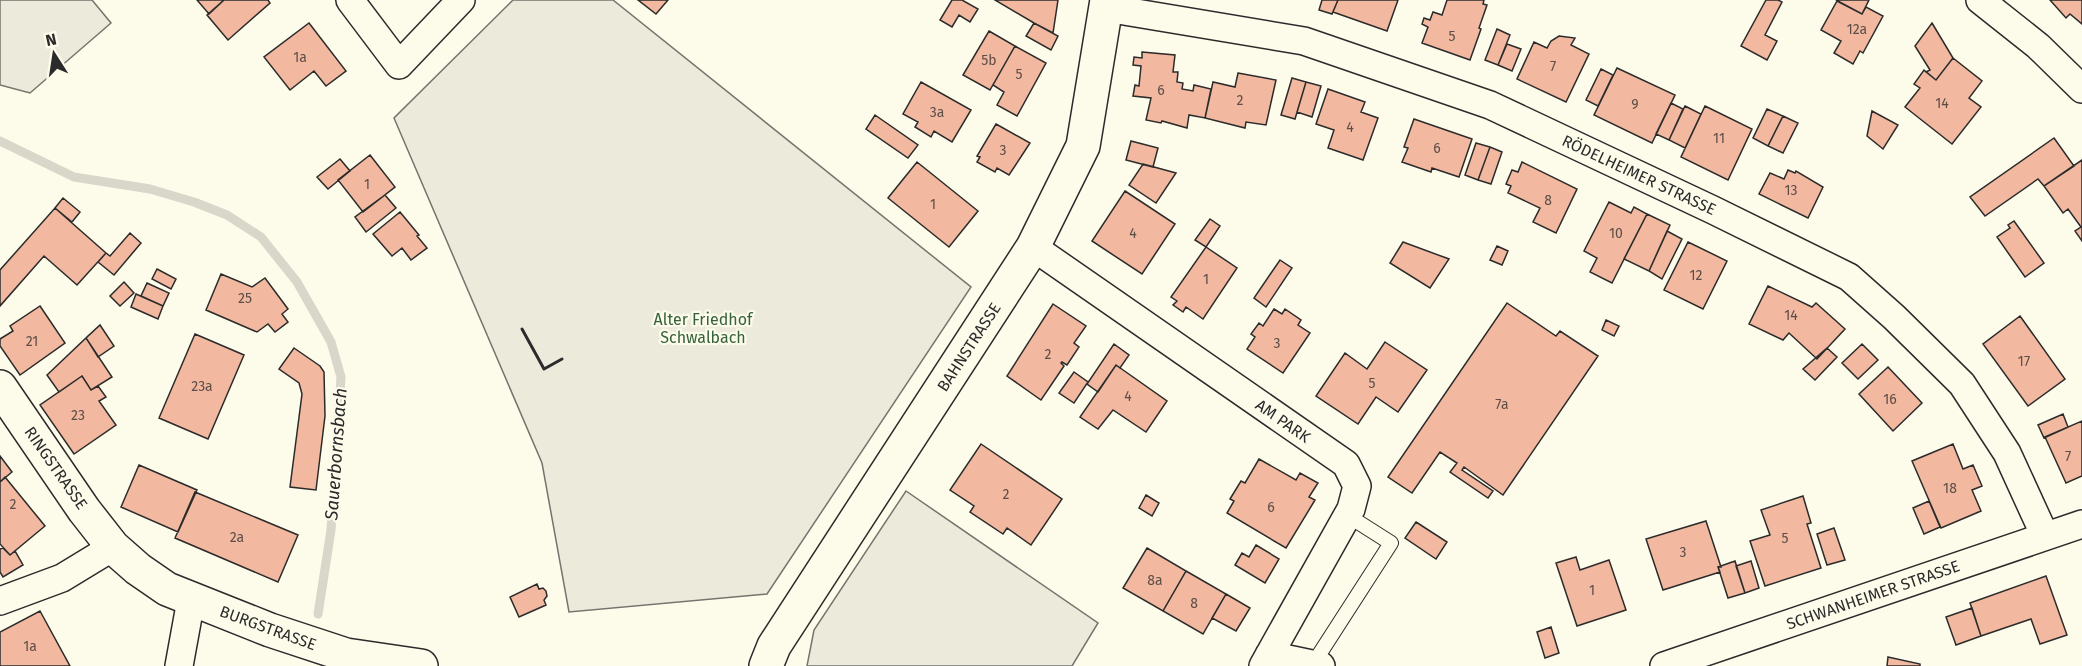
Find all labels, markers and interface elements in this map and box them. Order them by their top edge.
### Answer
house number: 12a [1847,21,1867,38]
north arrow [24,24,84,84]
house number: 5 [1448,28,1456,45]
text: N [44,29,58,50]
house number: 1a [293,49,307,66]
house number: 5b [981,52,997,69]
house number: 7 [1550,58,1556,75]
house number: 5 [1015,66,1023,83]
house number: 6 [1157,82,1165,99]
house number: 2 [1237,92,1244,109]
house number: 14 [1935,95,1949,112]
house number: 9 [1631,96,1639,113]
house number: 3a [930,104,944,121]
house number: 4 [1346,119,1354,136]
house number: 11 [1713,130,1725,147]
street label: RÖDELHEIMER STRASSE [1559,131,1719,219]
house number: 6 [1433,140,1441,157]
house number: 3 [1000,142,1007,159]
house number: 1 [364,176,370,193]
house number: 13 [1784,182,1798,199]
house number: 8 [1544,192,1552,209]
house number: 1 [930,196,936,213]
house number: 4 [1129,225,1137,242]
house number: 10 [1609,225,1623,242]
house number: 12 [1690,267,1703,284]
house number: 1 [1203,271,1209,288]
house number: 25 [238,290,252,307]
street label: BAHNSTRASSE [933,299,1005,395]
house number: 14 [1784,307,1798,324]
park label: Alter Friedhof Schwalbach [654,310,754,347]
house number: 21 [26,333,38,350]
house number: 3 [1274,335,1281,352]
house number: 2 [1045,346,1052,363]
house number: 17 [2018,353,2030,370]
house number: 5 [1368,375,1376,392]
house number: 23a [191,378,213,395]
water label: Sauerbornsbach [320,387,352,522]
house number: 4 [1124,388,1132,405]
house number: 16 [1883,391,1897,408]
street label: AM PARK [1252,395,1315,447]
house number: 7a [1495,396,1509,413]
house number: 23 [71,407,85,424]
street label: RINGSTRASSE [20,423,92,513]
house number: 7 [2065,448,2071,465]
house number: 18 [1943,480,1957,497]
house number: 2 [1003,486,1010,503]
house number: 2 [10,496,17,513]
house number: 6 [1267,499,1275,516]
house number: 2a [230,529,244,546]
house number: 5 [1781,530,1789,547]
house number: 3 [1680,544,1687,561]
street label: SCHWANHEIMER STRASSE [1784,556,1962,634]
house number: 8a [1147,572,1163,589]
house number: 1 [1589,582,1595,599]
house number: 8 [1190,595,1198,612]
street label: BURGSTRASSE [217,602,319,654]
house number: 1a [23,638,37,655]

